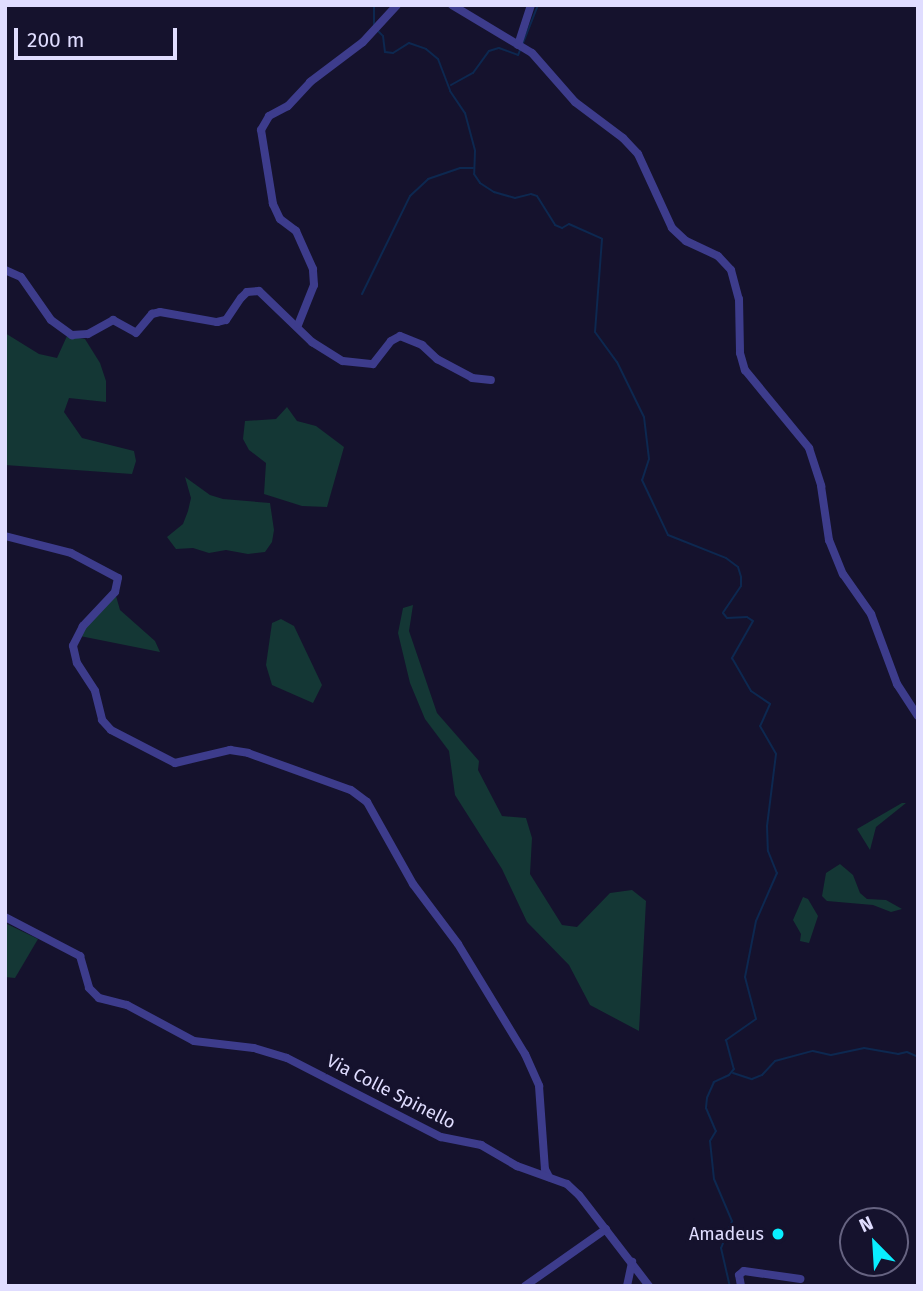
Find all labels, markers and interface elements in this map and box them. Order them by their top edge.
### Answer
scale bar [18,14,180,58]
text: 200 m [27,27,84,53]
street label: Via Colle Spinello [323,1050,459,1134]
north arrow [839,1207,909,1277]
text: N [856,1211,876,1237]
place label: Amadeus [689,1223,764,1245]
marker: Amadeus [770,1226,786,1242]

